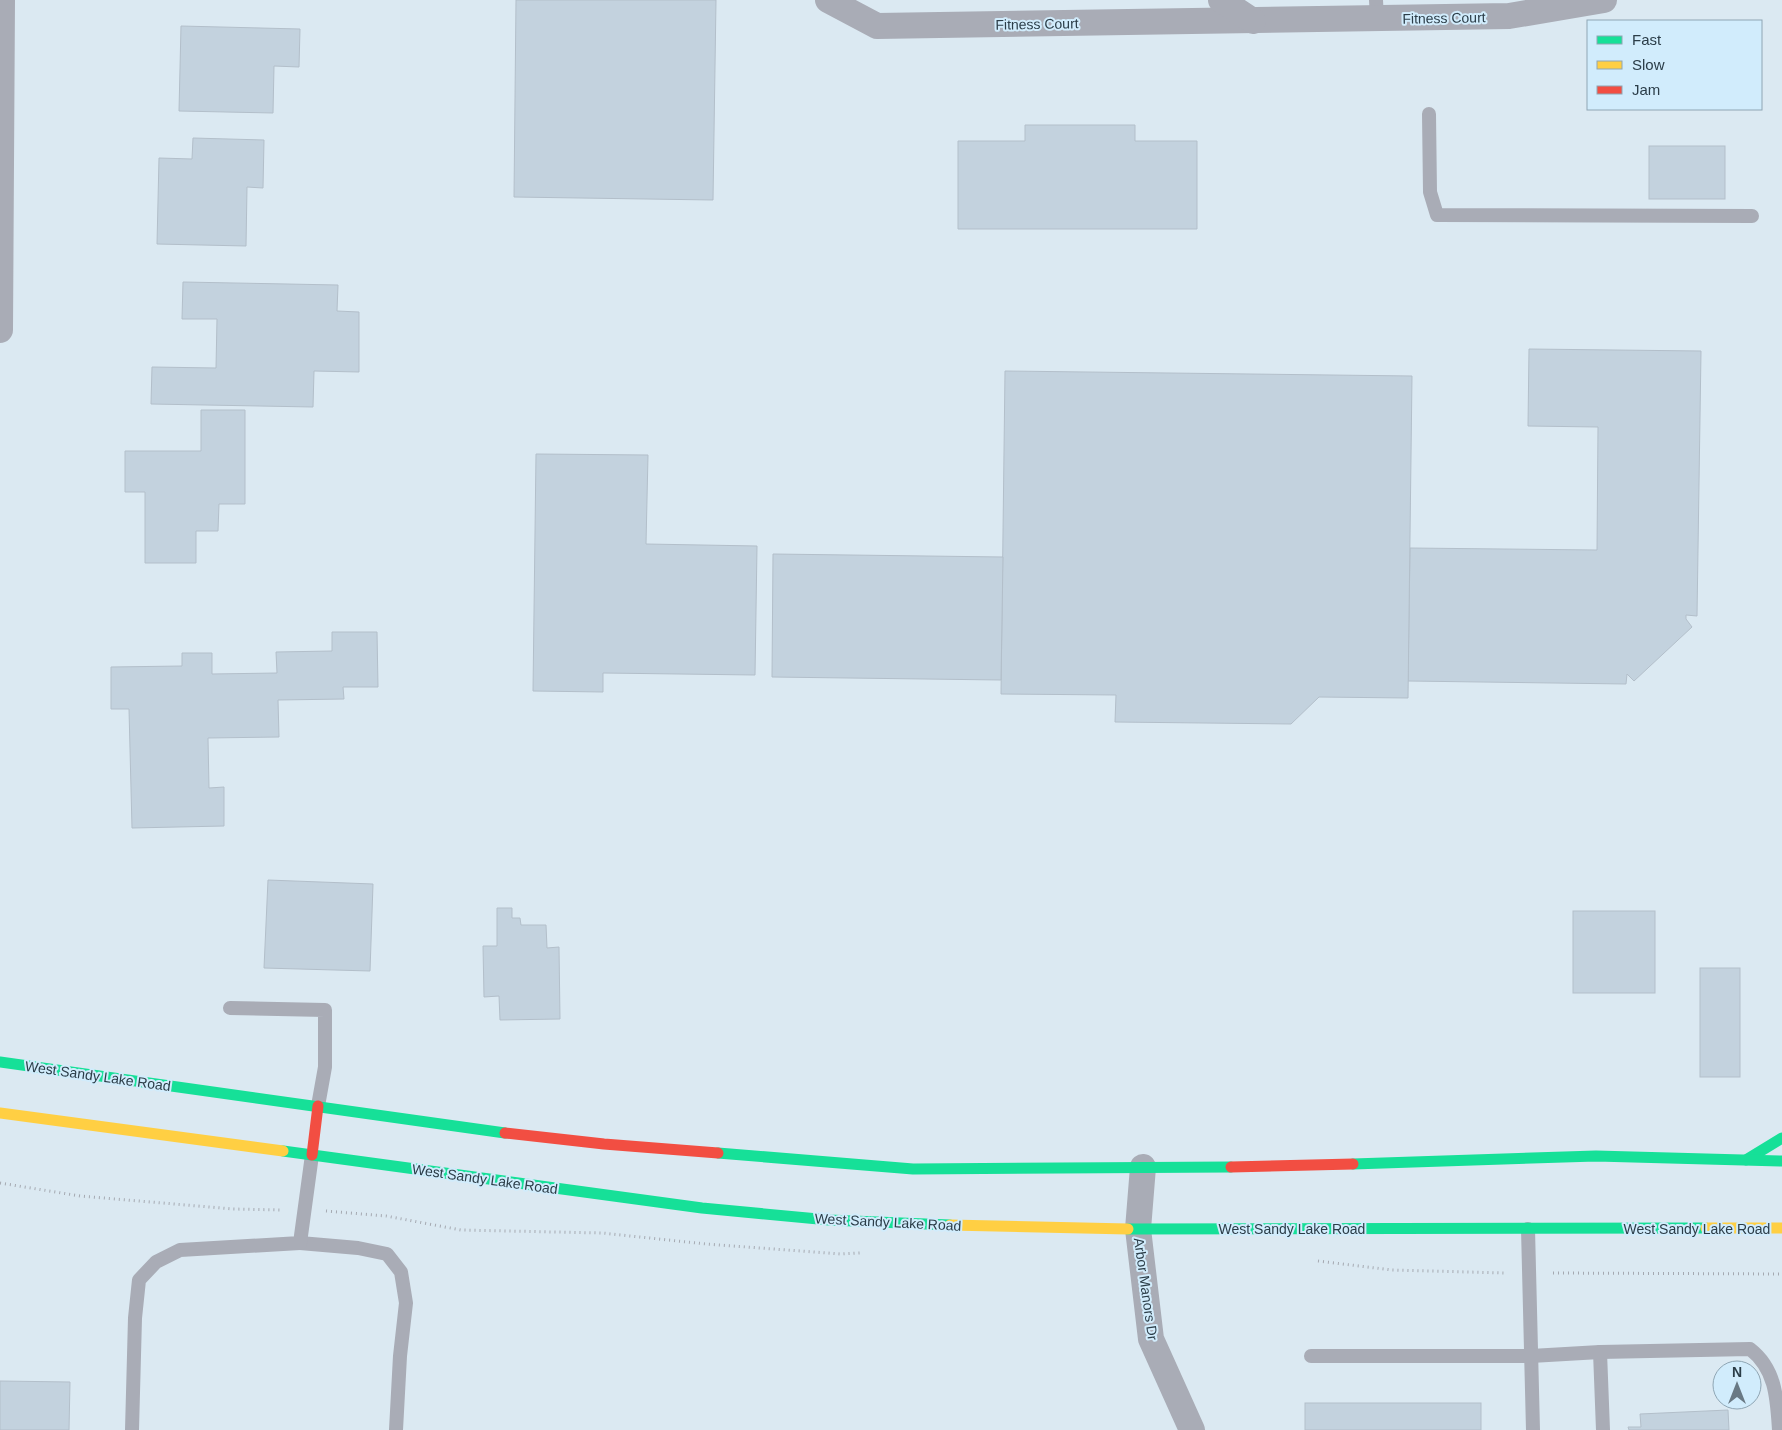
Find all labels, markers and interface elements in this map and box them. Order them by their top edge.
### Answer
street label: Fitness Court [1402,9,1486,27]
street label: Fitness Court [995,15,1079,33]
legend [1587,20,1762,110]
text: Fast [1632,31,1662,48]
text: Slow [1632,56,1665,73]
text: Jam [1632,81,1660,98]
street label: West Sandy Lake Road [24,1058,172,1094]
street label: West Sandy Lake Road [411,1161,559,1197]
street label: West Sandy Lake Road [814,1210,962,1234]
street label: West Sandy Lake Road [1219,1221,1365,1237]
street label: West Sandy Lake Road [1624,1221,1770,1237]
street label: Arbor Manors Dr [1131,1237,1161,1342]
north arrow [1712,1360,1762,1410]
text: N [1732,1364,1742,1380]

